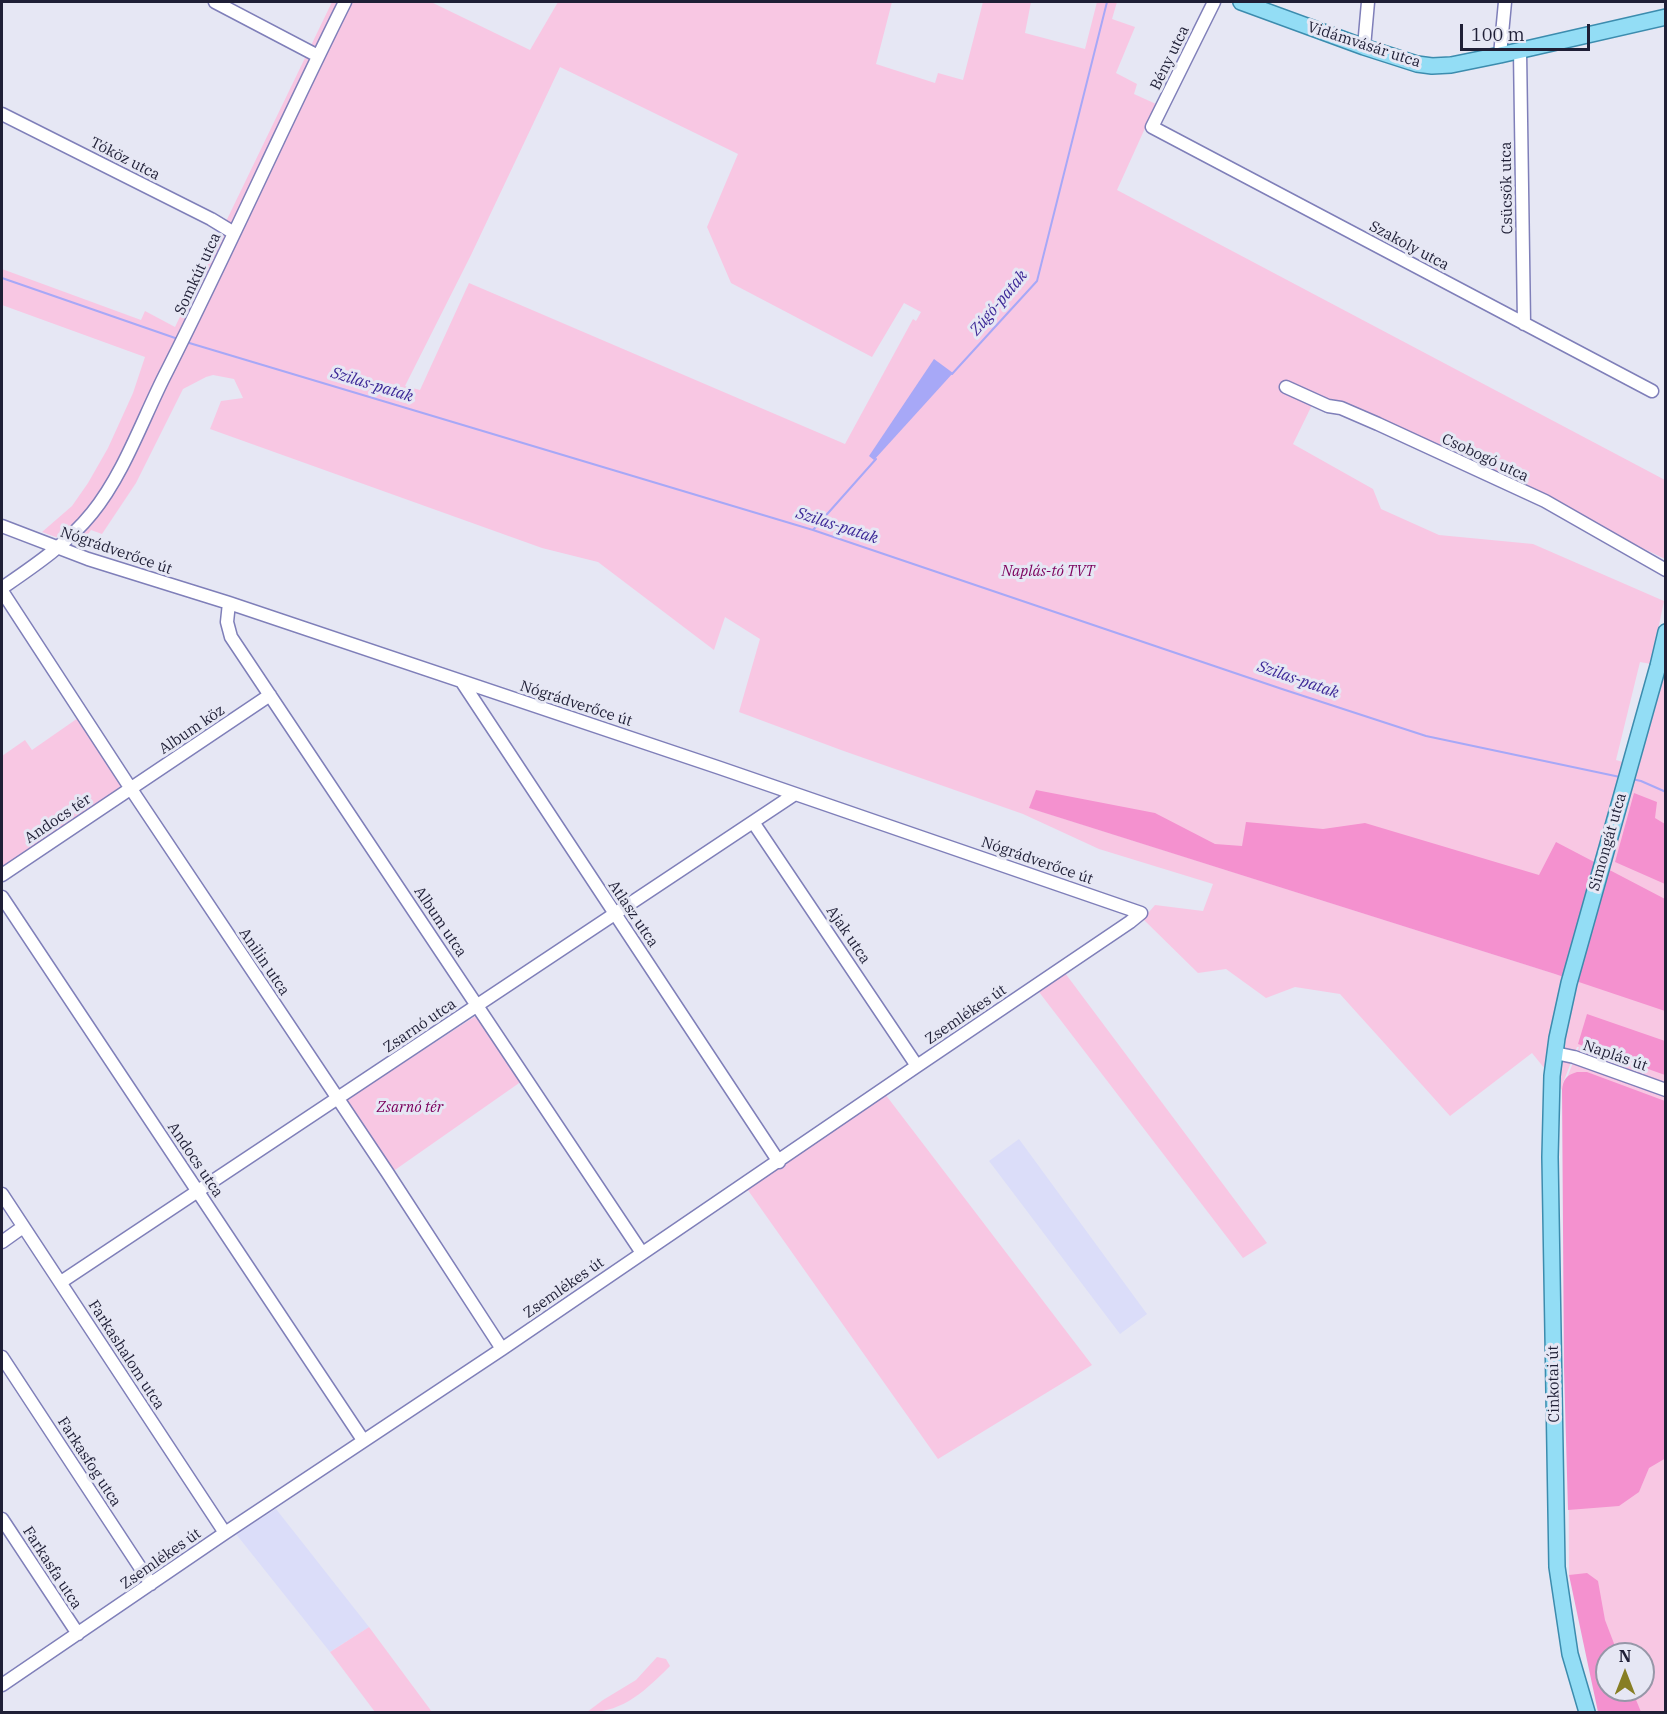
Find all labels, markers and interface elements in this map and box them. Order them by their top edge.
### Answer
scale bar [1463,12,1594,50]
street label: Vidámvásár utca [1305,18,1423,72]
street label: Bény utca [1147,23,1193,93]
text: 100 m [1471,23,1525,46]
street label: Tóköz utca [87,134,163,184]
street label: Csücsök utca [1497,142,1517,234]
street label: Szakoly utca [1366,217,1452,275]
street label: Somkút utca [171,230,225,318]
water label: Zúgó-patak [966,266,1032,340]
water label: Szilas-patak [328,363,416,407]
street label: Csobogó utca [1439,430,1531,486]
water label: Szilas-patak [793,504,881,548]
street label: Nógrádverőce út [58,523,174,579]
park label: Naplás-tó TVT [1001,563,1095,581]
water label: Szilas-patak [1255,657,1341,703]
street label: Nógrádverőce út [518,677,634,731]
street label: Album köz [156,702,228,758]
street label: Andocs tér [21,790,95,848]
street label: Simongát utca [1585,791,1631,893]
street label: Nógrádverőce út [979,833,1095,889]
street label: Atlasz utca [604,877,662,951]
street label: Album utca [410,883,470,961]
street label: Ajak utca [822,903,874,967]
street label: Anilin utca [235,925,293,999]
street label: Zsemlékes út [922,981,1010,1049]
street label: Zsarnó utca [380,995,460,1057]
street label: Naplás út [1580,1037,1650,1075]
park label: Zsarnó tér [377,1099,443,1117]
street label: Andocs utca [163,1119,227,1201]
street label: Zsemlékes út [520,1254,608,1322]
street label: Farkashalom utca [84,1297,168,1413]
street label: Cinkotai út [1544,1345,1564,1423]
street label: Farkasfog utca [53,1414,125,1510]
street label: Farkasfa utca [19,1523,85,1613]
street label: Zsemlékes út [117,1525,205,1593]
north arrow [1595,1642,1655,1702]
text: N [1619,1646,1631,1666]

